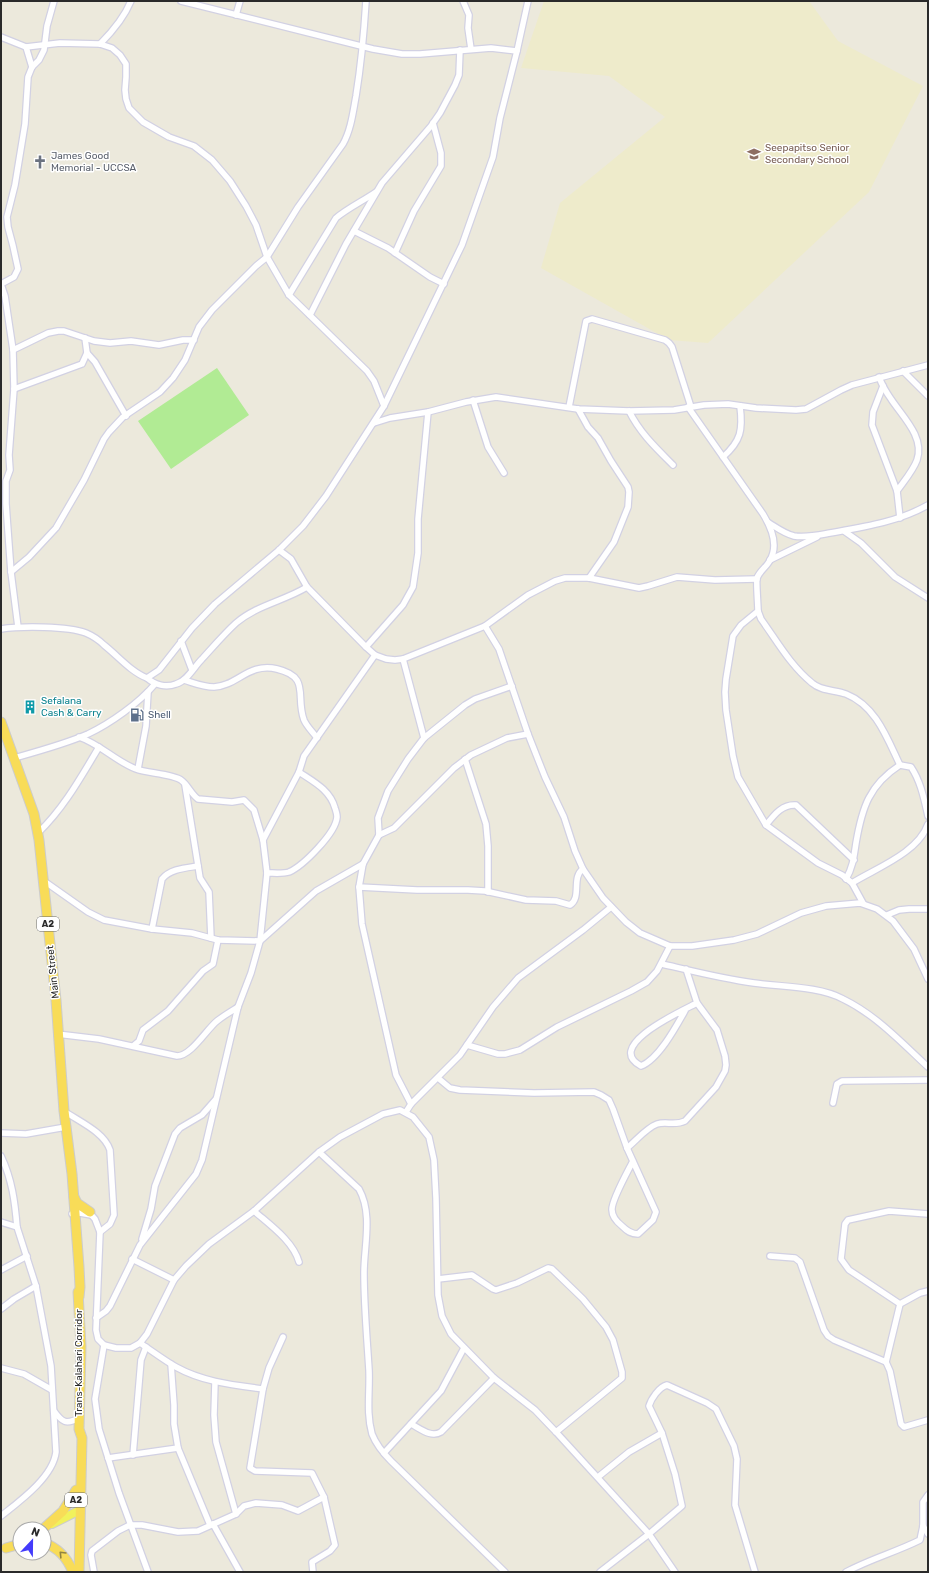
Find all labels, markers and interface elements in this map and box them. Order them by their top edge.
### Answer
place label: Seepapitso Senior Secondary School [765,142,850,166]
school or university icon: Seepapitso Senior Secondary School [746,146,762,162]
place label: James Good Memorial - UCCSA [51,150,137,174]
church icon: James Good Memorial - UCCSA [32,154,48,170]
place label: Sefalana Cash & Carry [41,695,102,719]
building icon: Sefalana Cash & Carry [22,699,38,715]
fuel station icon: Shell [129,707,145,723]
place label: Shell [148,709,171,721]
road number: A2 [37,917,59,931]
street label: Main Street [44,945,62,999]
street label: Trans-Kalahari Corridor [73,1309,85,1417]
road number: A2 [65,1493,87,1507]
north arrow [12,1521,52,1561]
text: N [29,1525,42,1540]
one-way arrow [59,1551,67,1559]

